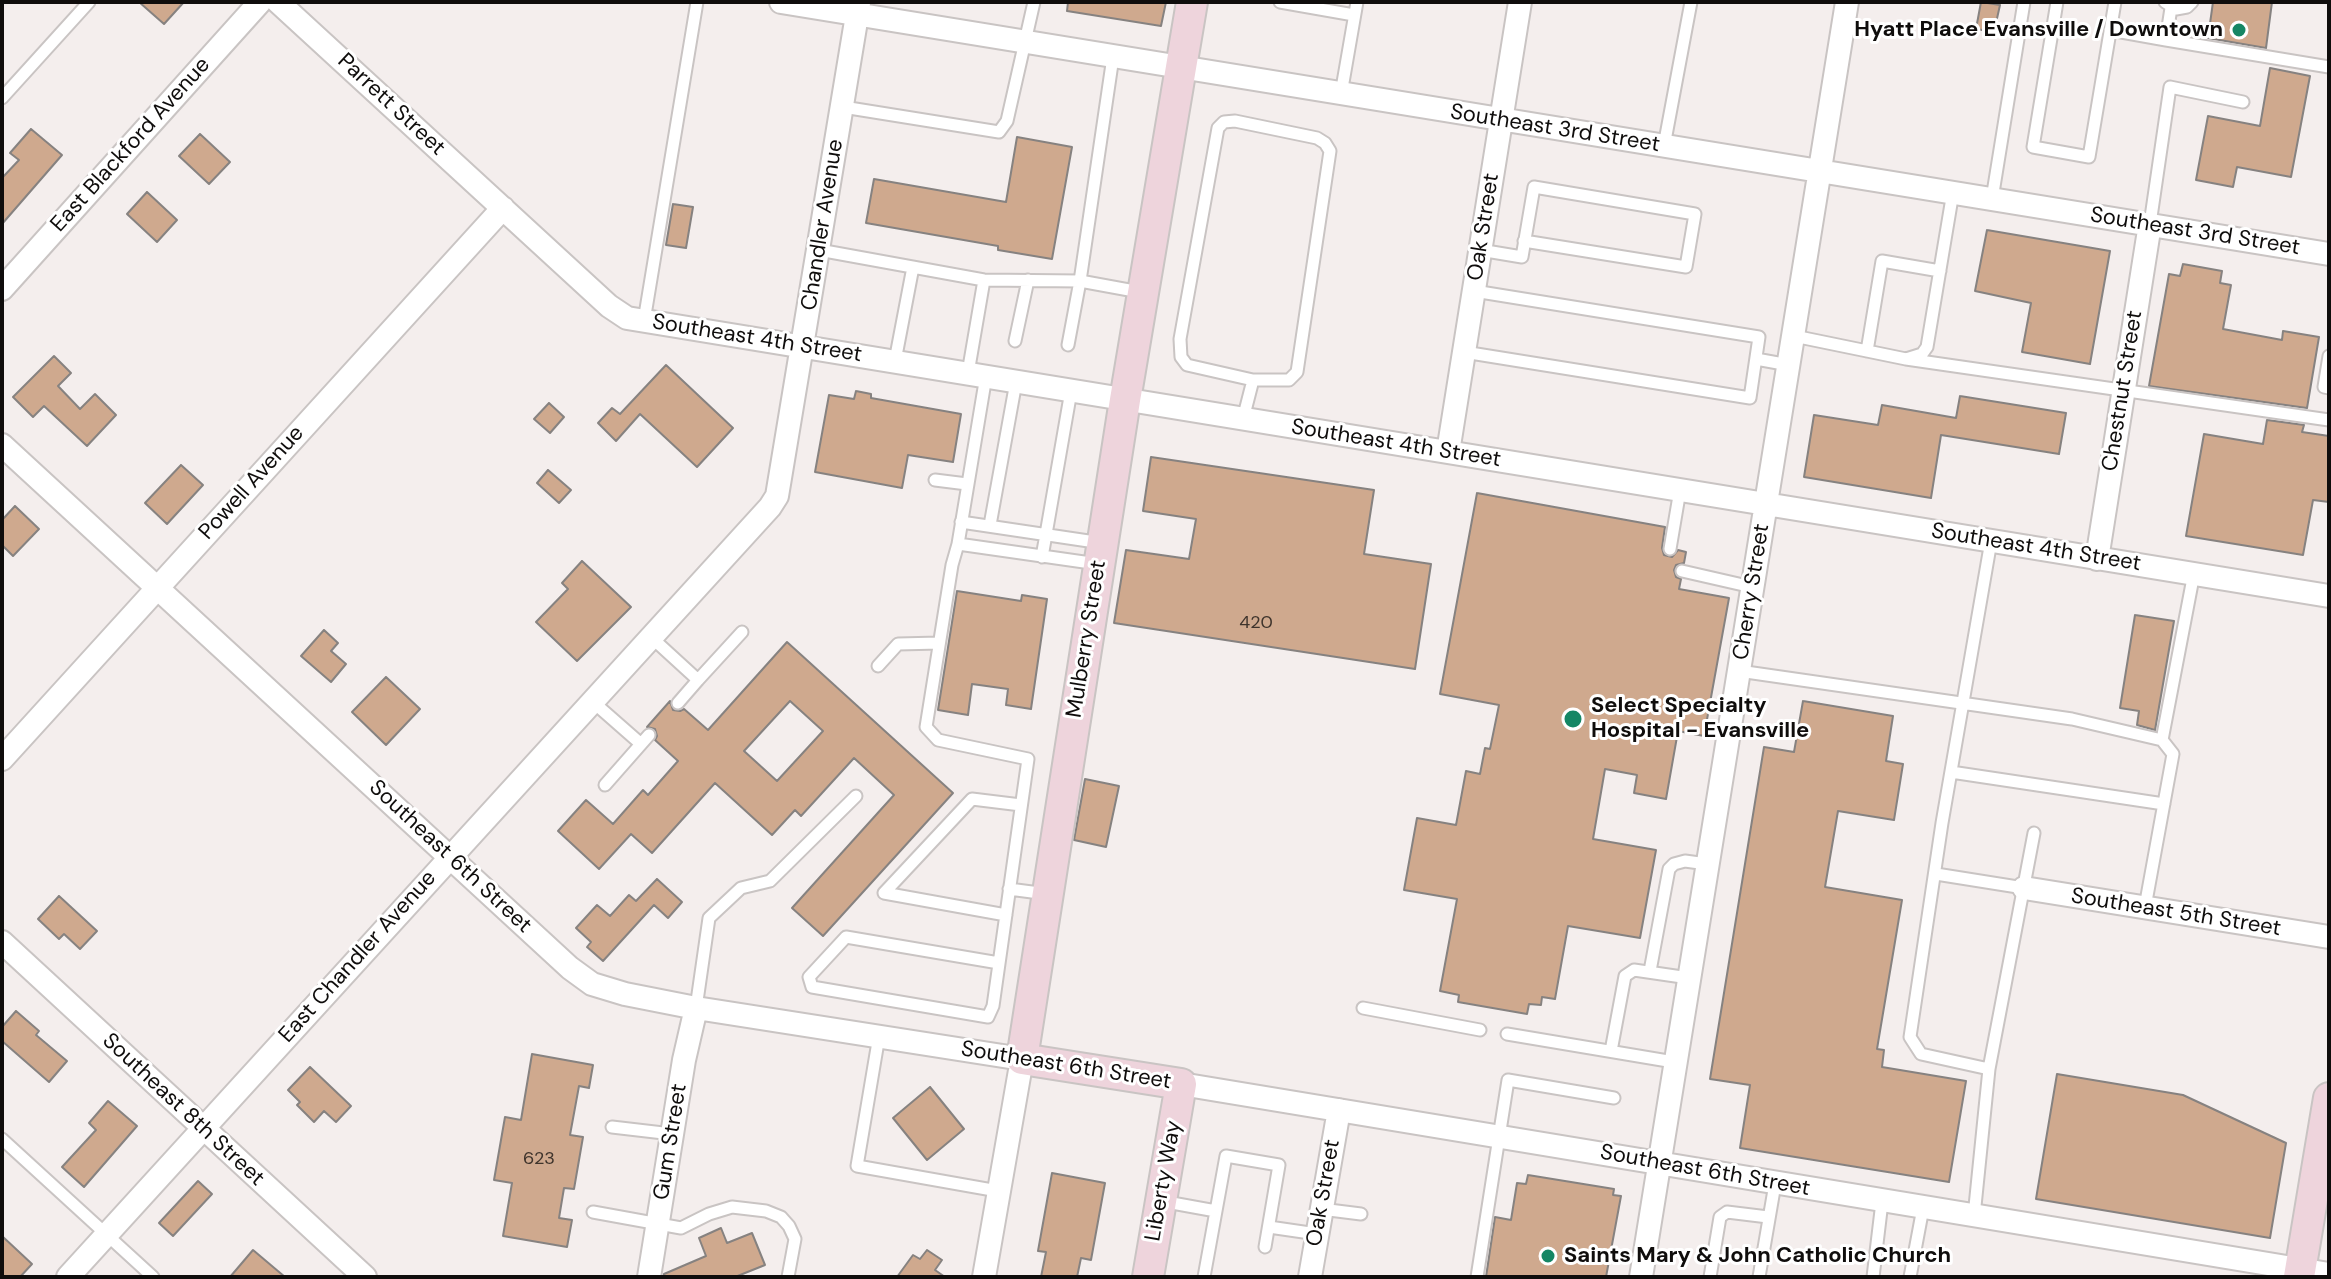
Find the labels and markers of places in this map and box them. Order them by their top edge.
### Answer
place label: Hyatt Place Evansville / Downtown [1854,17,2223,43]
marker: Hyatt Place Evansville / Downtown [2230,21,2248,39]
place label: Select Specialty Hospital - Evansville [1591,693,1809,744]
marker: Select Specialty Hospital - Evansville [1562,708,1584,730]
place label: Saints Mary & John Catholic Church [1564,1243,1951,1269]
marker: Saints Mary & John Catholic Church [1539,1247,1557,1265]

